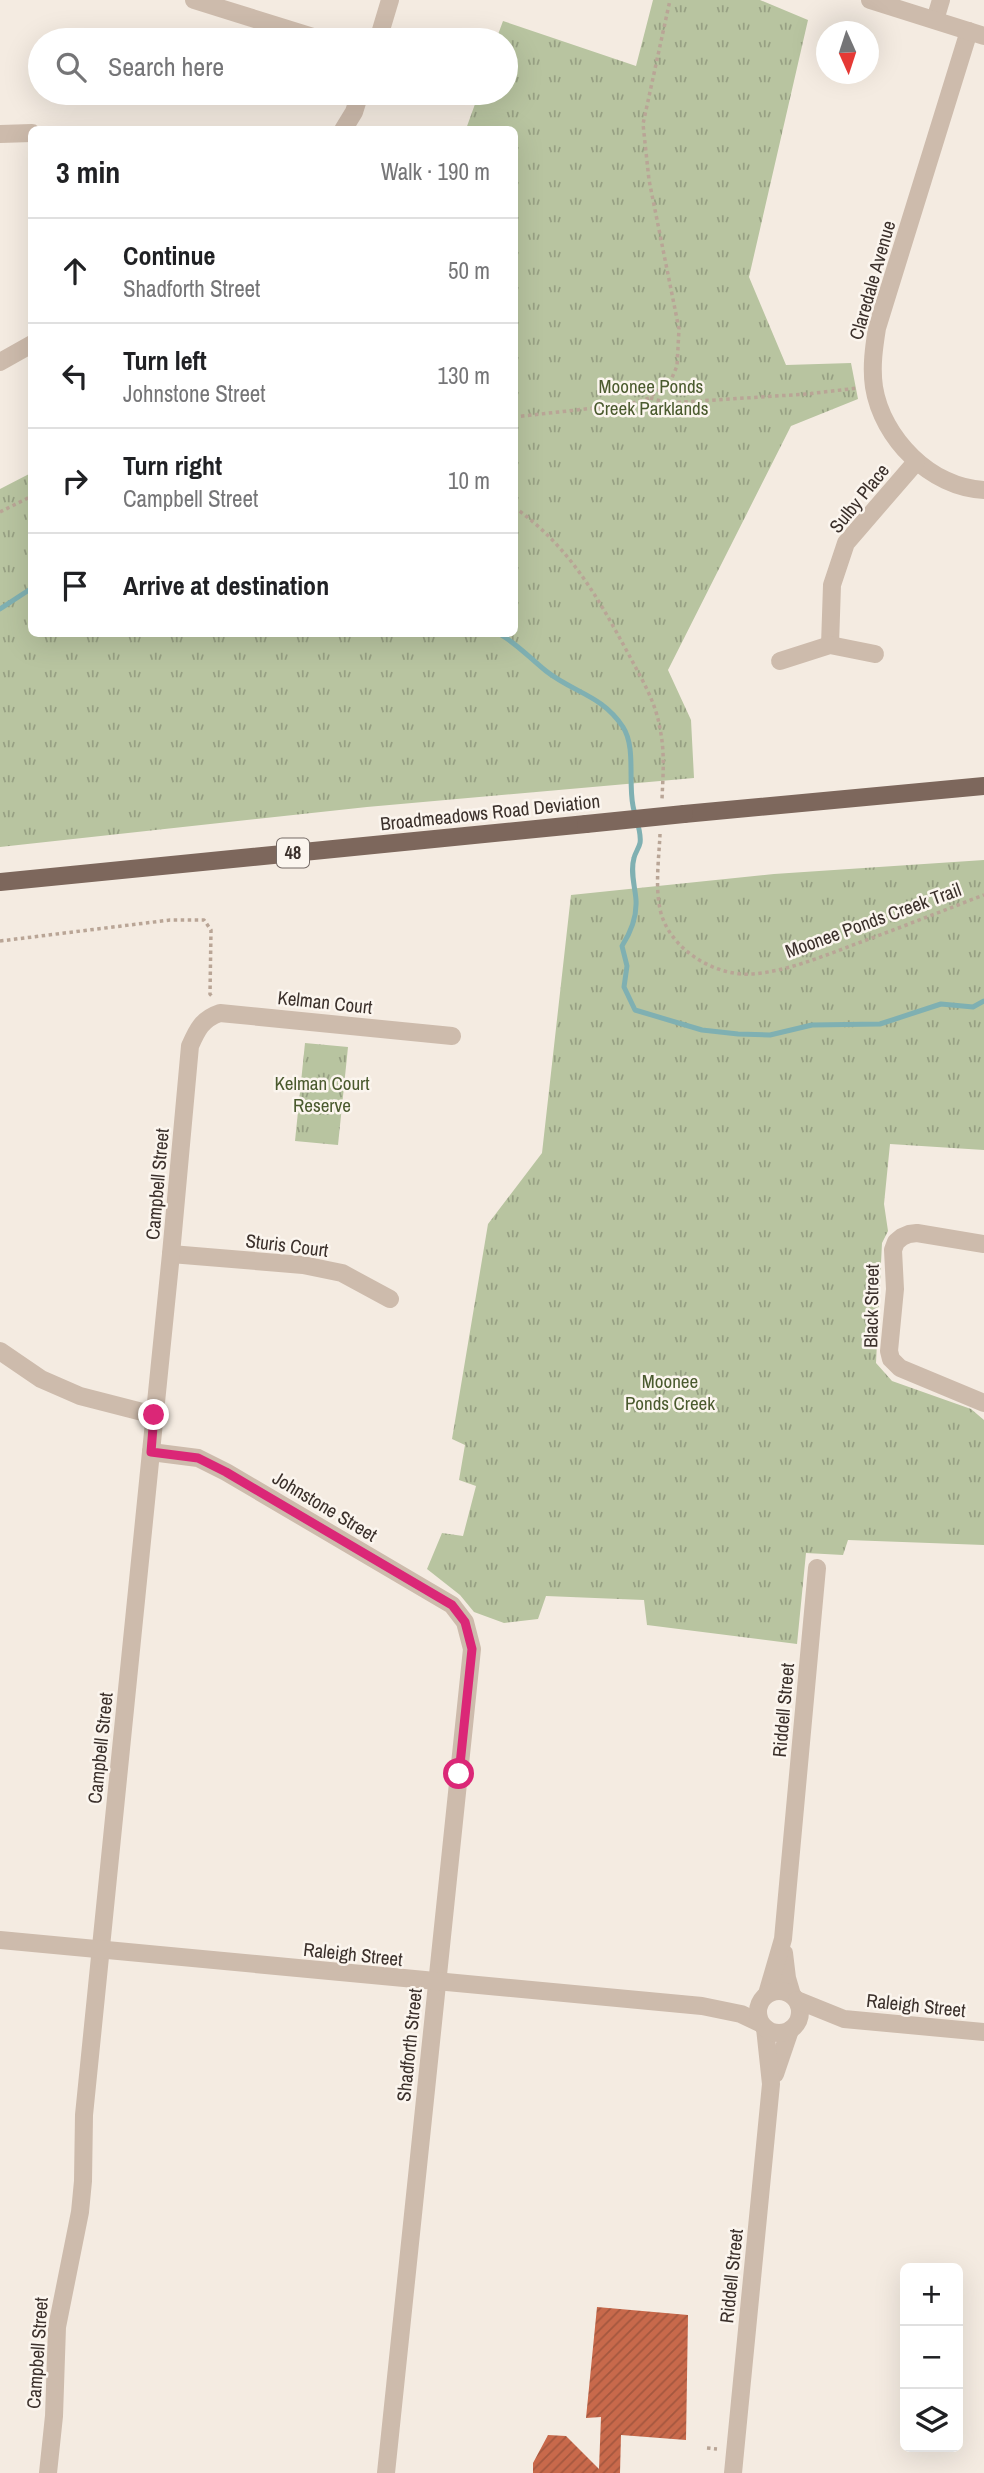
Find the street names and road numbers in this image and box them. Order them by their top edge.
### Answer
street label: Claredale Avenue [843,217,901,343]
street label: Sulby Place [823,458,895,538]
street label: Broadmeadows Road Deviation [379,788,601,836]
road number: 48 [277,838,309,868]
street label: Moonee Ponds Creek Trail [781,876,965,964]
street label: Kelman Court [276,984,374,1020]
street label: Campbell Street [139,1127,175,1241]
street label: Sturis Court [244,1227,330,1263]
street label: Black Street [857,1263,885,1348]
street label: Johnstone Street [268,1465,383,1548]
street label: Riddell Street [766,1661,800,1758]
street label: Campbell Street [81,1690,119,1805]
street label: Raleigh Street [302,1936,405,1972]
street label: Shadforth Street [390,1987,428,2103]
street label: Raleigh Street [865,1987,968,2023]
street label: Riddell Street [713,2227,749,2324]
street label: Campbell Street [20,2296,54,2410]

